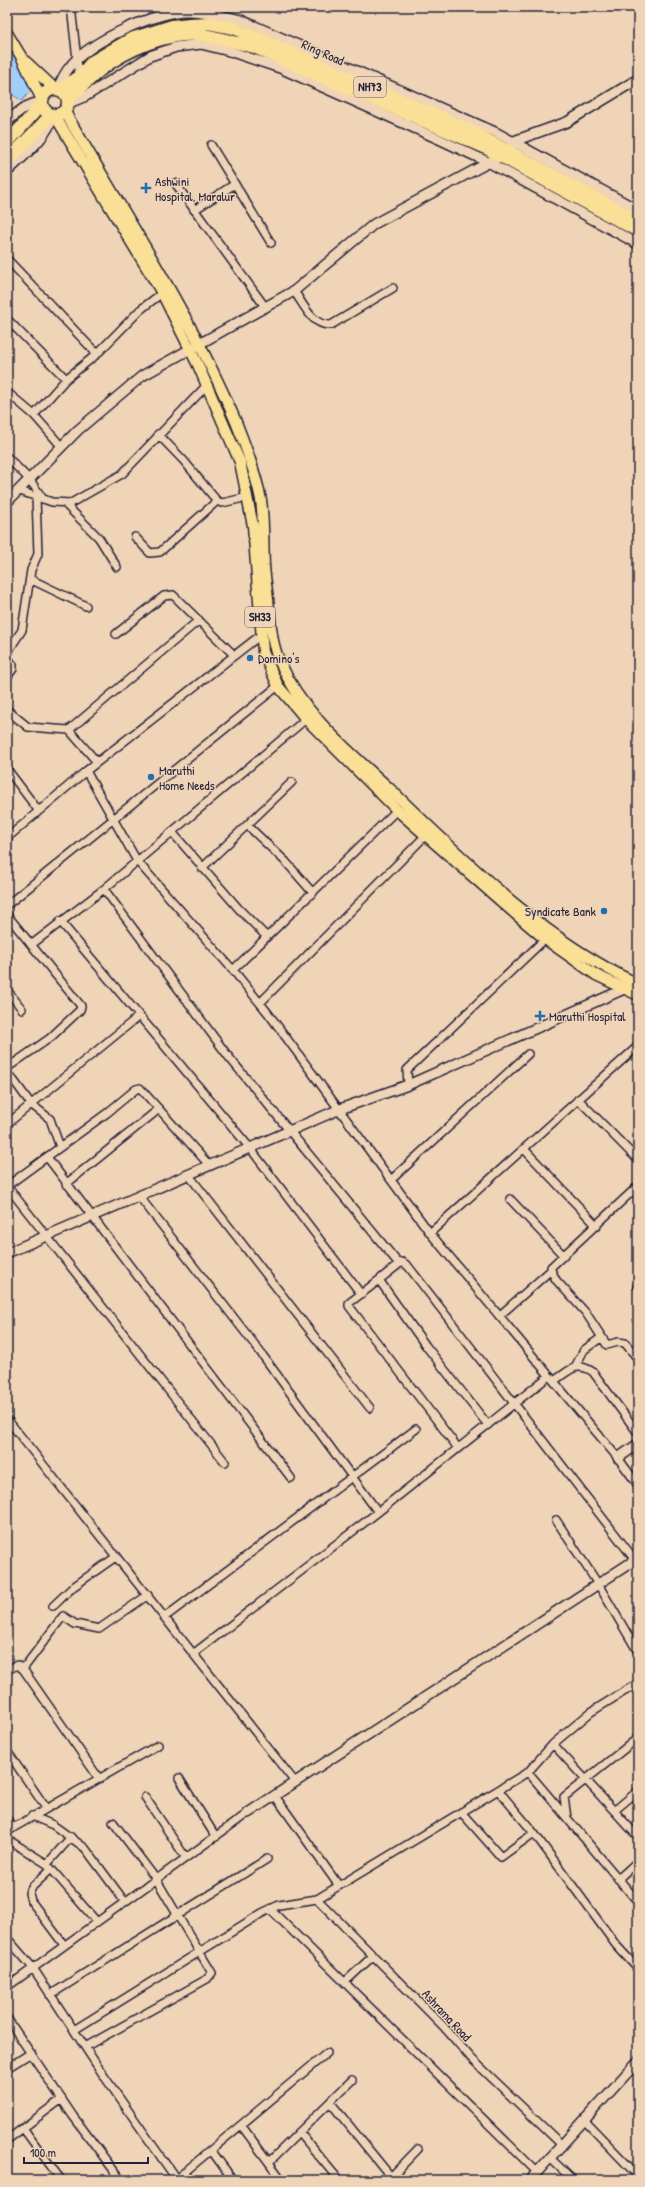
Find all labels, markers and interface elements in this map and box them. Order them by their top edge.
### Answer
street label: Ring Road [299,35,347,69]
road number: NH73 [354,77,386,97]
place label: Ashwini Hospital, Maralur [155,172,235,205]
marker: Ashwini Hospital, Maralur [140,182,152,194]
road number: SH33 [245,607,275,627]
place label: Domino's [258,649,299,667]
marker: Domino's [245,653,255,663]
place label: Maruthi Home Needs [159,761,215,794]
marker: Maruthi Home Needs [146,772,156,782]
place label: Syndicate Bank [525,902,597,920]
marker: Syndicate Bank [599,906,609,916]
place label: Maruthi Hospital [549,1007,626,1025]
marker: Maruthi Hospital [534,1010,546,1022]
street label: Ashrama Road [418,1985,476,2045]
scale bar [24,2139,148,2165]
text: 100 m [30,2144,56,2161]

